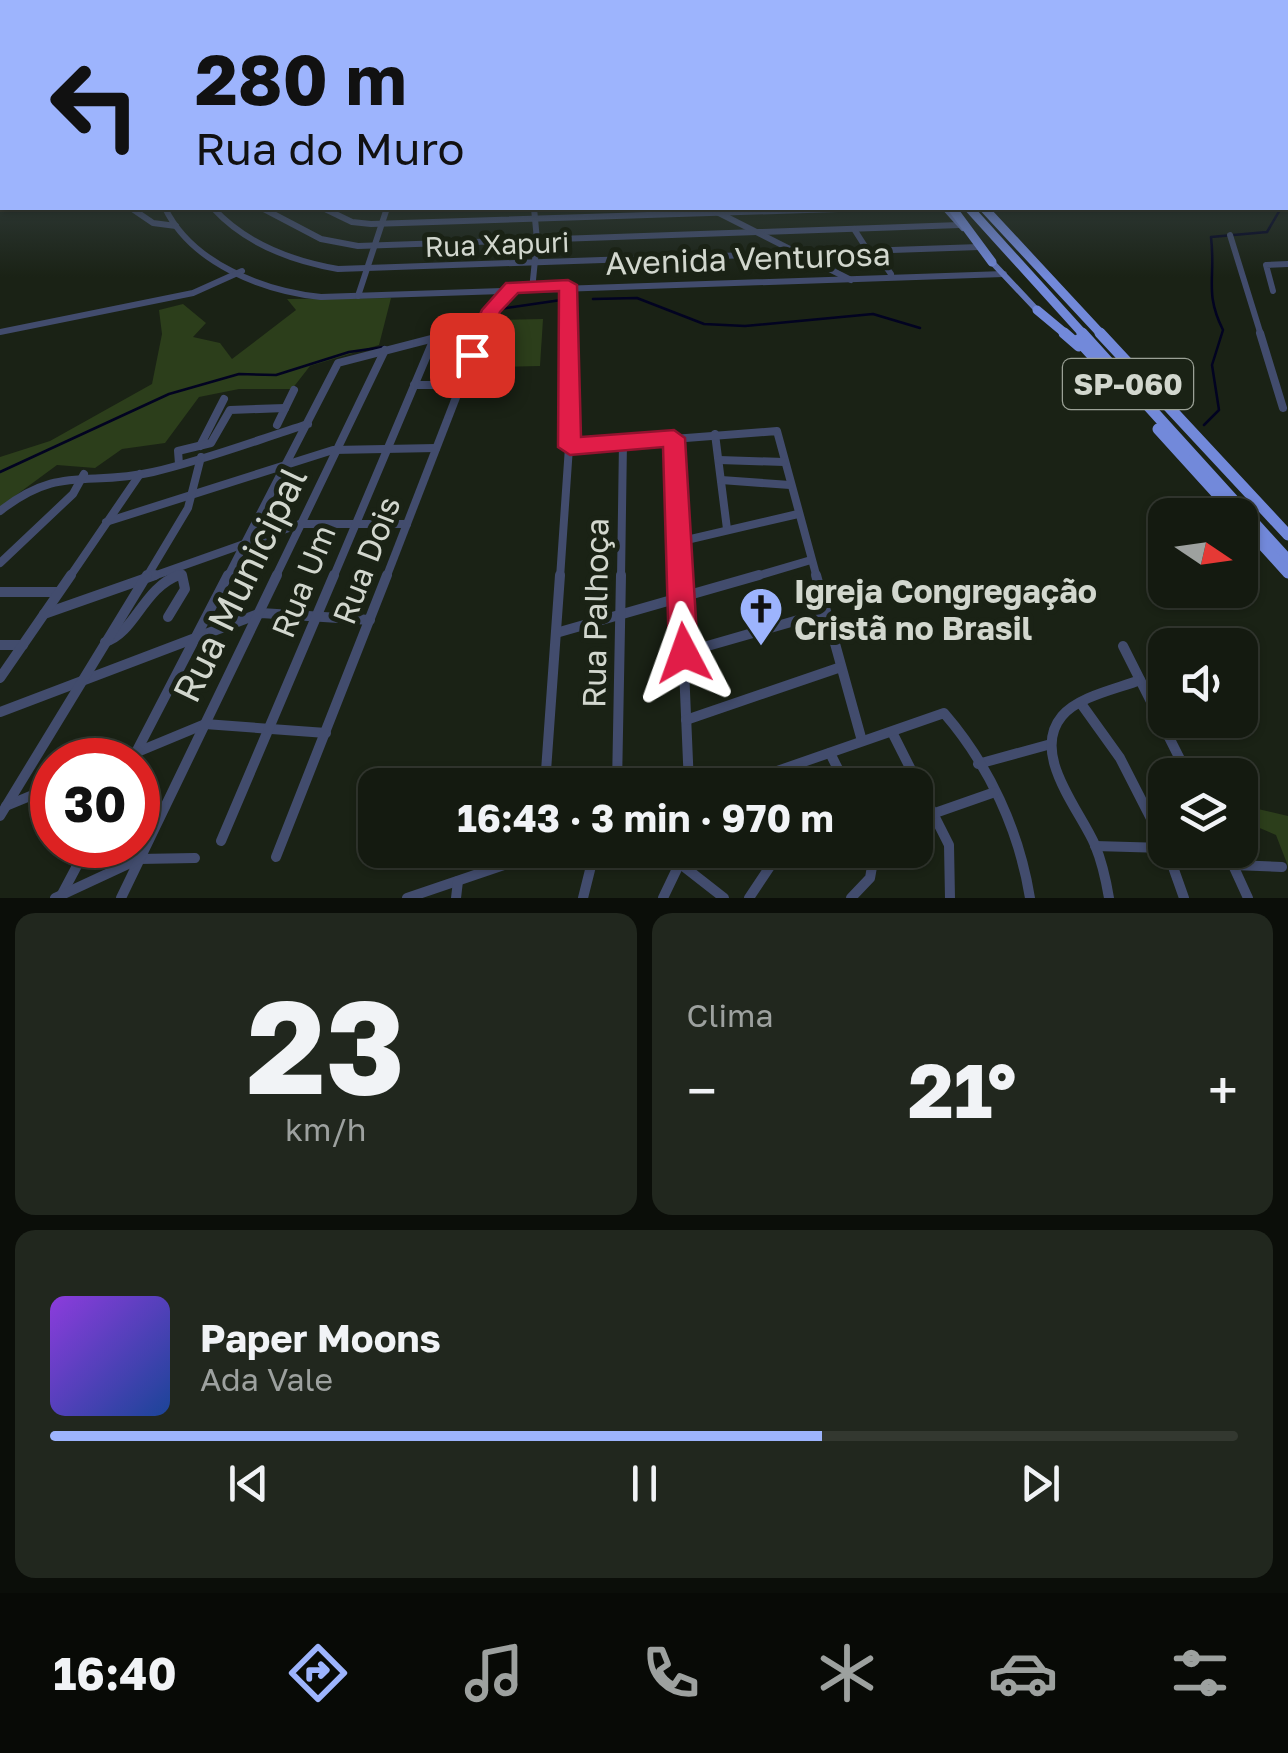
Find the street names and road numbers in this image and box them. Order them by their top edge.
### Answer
street label: Rua Xapuri [424,225,570,263]
street label: Avenida Venturosa [605,234,891,282]
road number: SP-060 [1063,359,1193,409]
street label: Rua Municipal [163,459,315,709]
street label: Rua Dois [324,491,408,629]
street label: Rua Palhoça [574,518,616,708]
street label: Rua Um [263,519,343,643]

